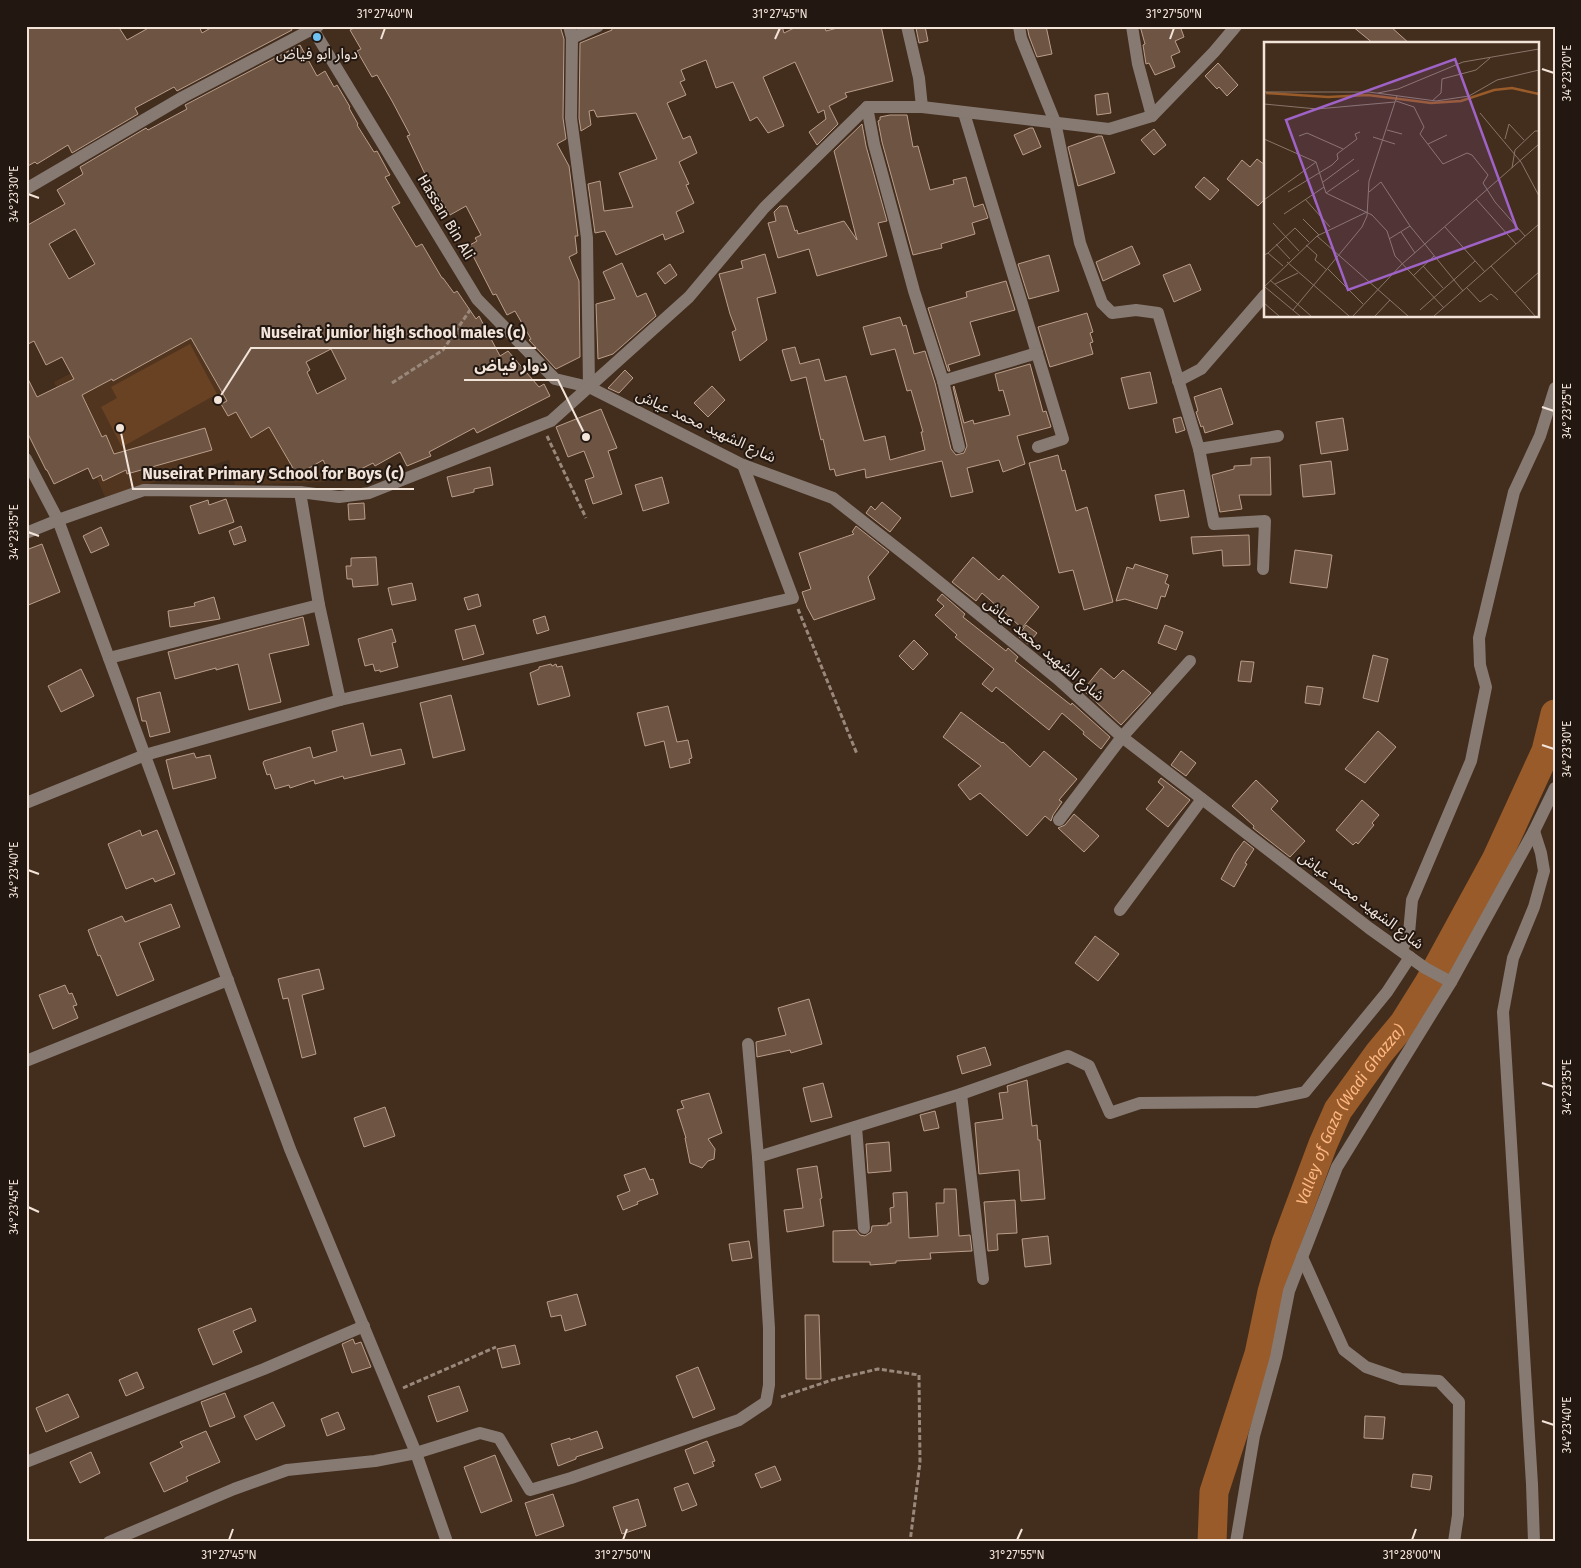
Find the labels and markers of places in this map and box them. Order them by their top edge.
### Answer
marker: دوار ابو فياض [311,31,323,43]
place label: دوار ابو فياض [276,45,358,63]
callout: Nuseirat junior high school males (c) [251,317,536,348]
callout: دوار فياض [464,349,558,380]
callout: Nuseirat Primary School for Boys (c) [133,458,414,489]

